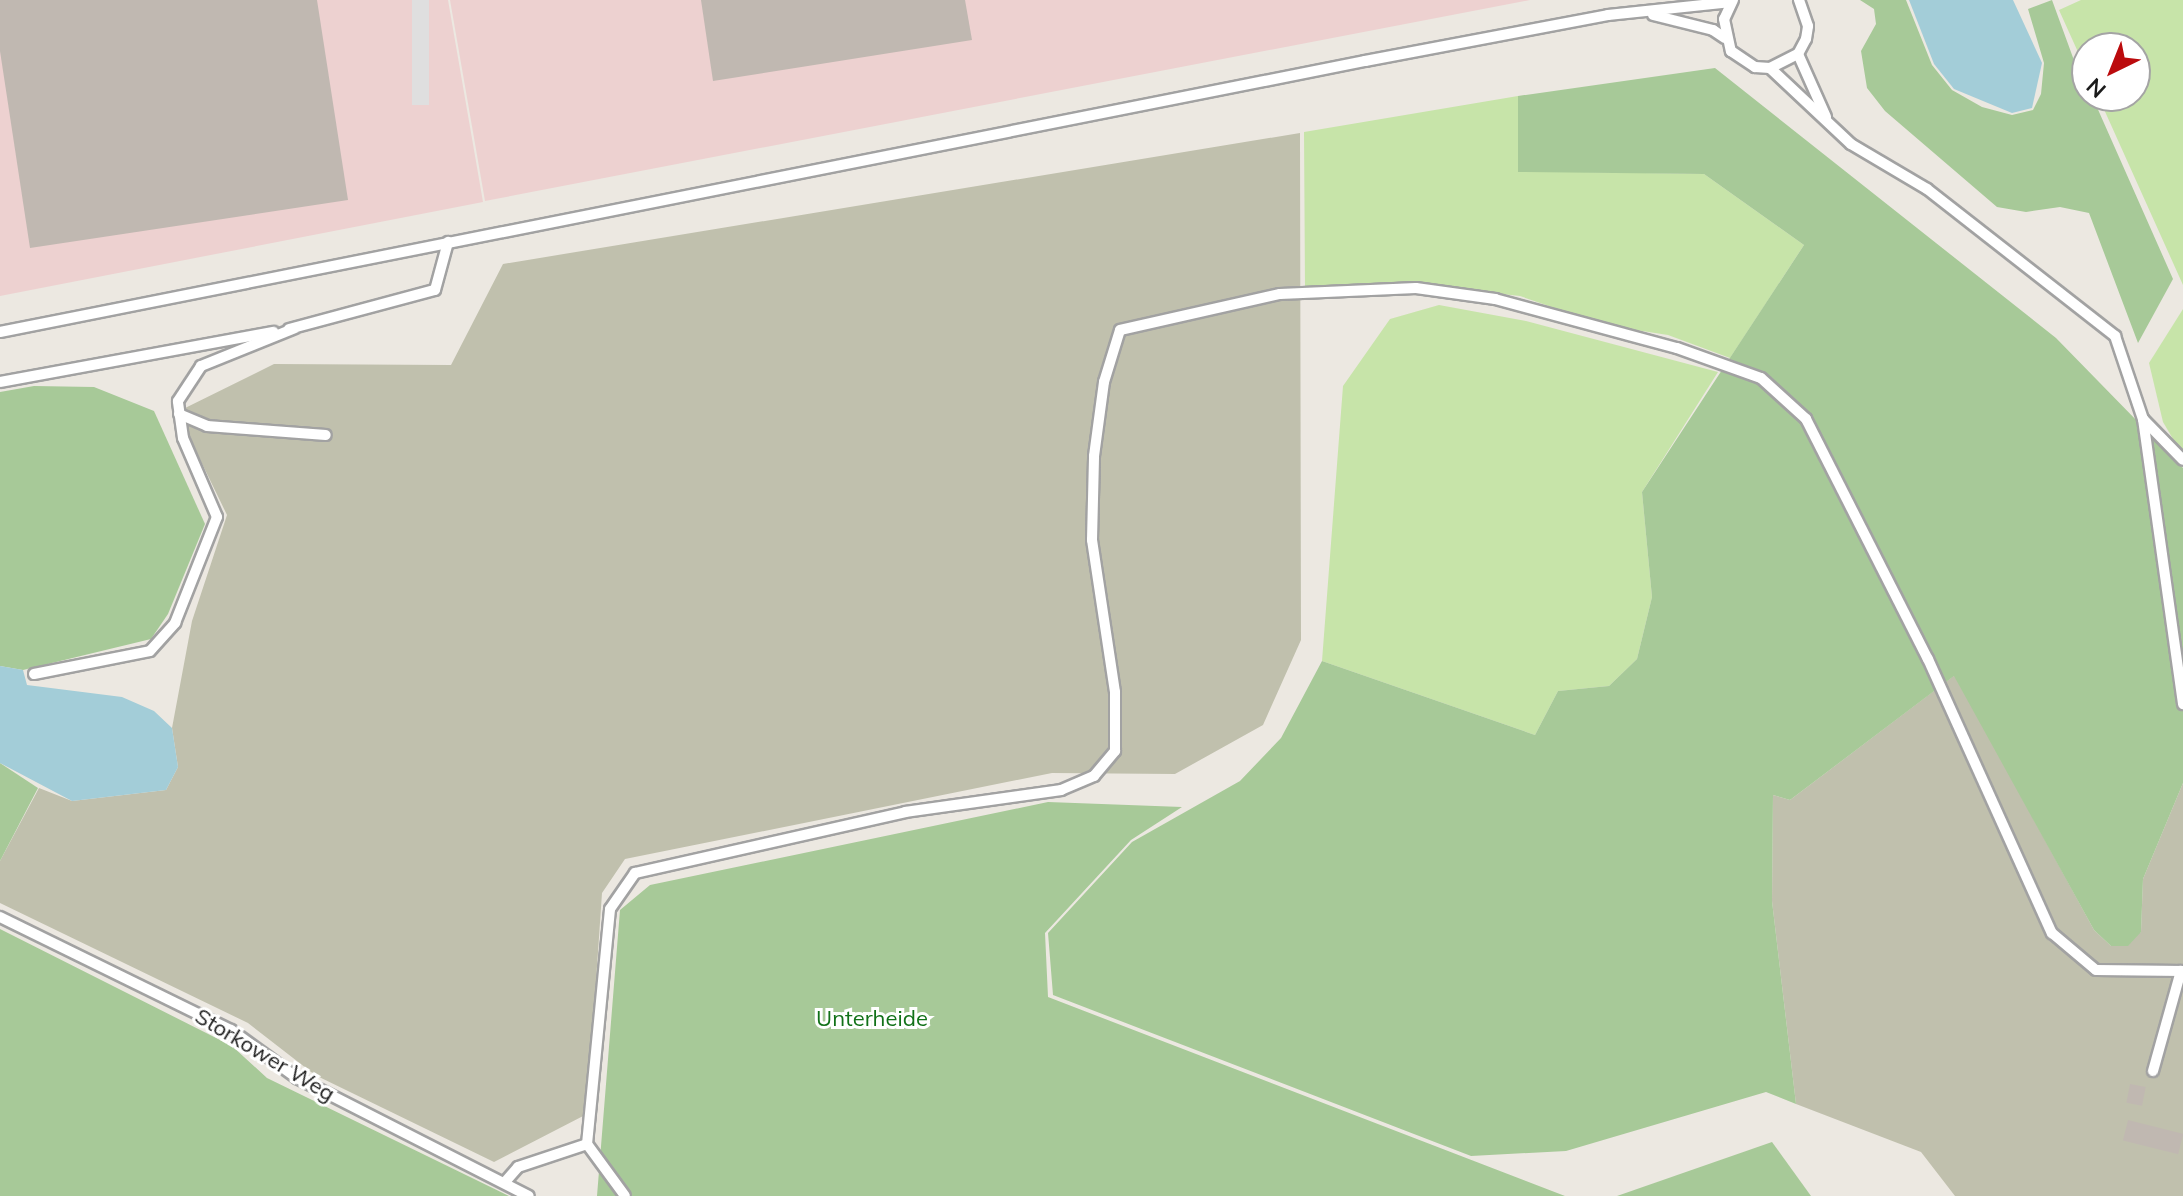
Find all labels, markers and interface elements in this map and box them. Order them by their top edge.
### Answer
north arrow [2071,32,2151,112]
text: N [2080,72,2112,104]
street label: Storkower Weg [190,1003,340,1107]
park label: Unterheide [816,1006,928,1032]

